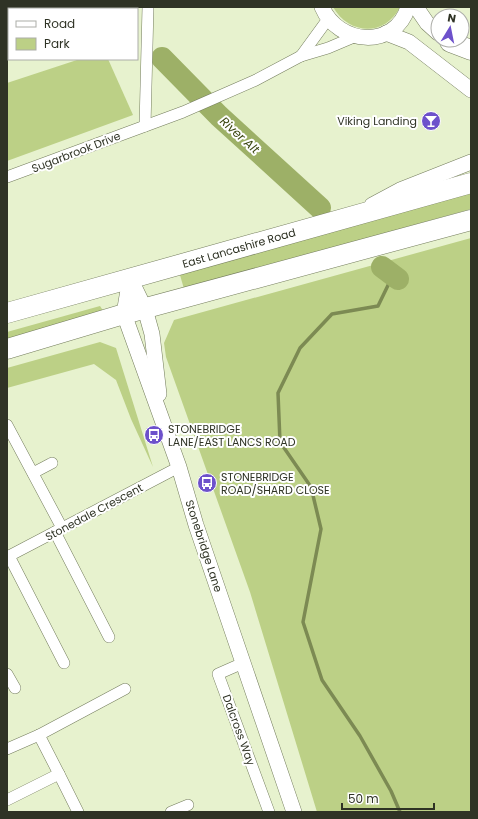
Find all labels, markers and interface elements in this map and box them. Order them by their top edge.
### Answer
legend [8,8,138,60]
north arrow [430,8,470,48]
text: N [446,10,457,27]
text: Road [44,15,75,32]
text: Park [44,35,71,52]
bar icon: Viking Landing [420,110,442,132]
water label: River Alt [217,113,264,158]
place label: Viking Landing [337,113,417,129]
street label: Sugarbrook Drive [29,128,123,176]
street label: East Lancashire Road [181,224,297,272]
place label: STONEBRIDGE LANE/EAST LANCS ROAD [168,421,296,450]
bus stop icon: STONEBRIDGE LANE/EAST LANCS ROAD [143,424,165,446]
place label: STONEBRIDGE ROAD/SHARD CLOSE [221,469,330,498]
bus stop icon: STONEBRIDGE ROAD/SHARD CLOSE [196,472,218,494]
street label: Stonedale Crescent [42,479,146,545]
street label: Stonebridge Lane [182,498,227,594]
street label: Dalcross Way [219,692,260,769]
scale bar [342,785,434,811]
text: 50 m [348,790,379,807]

